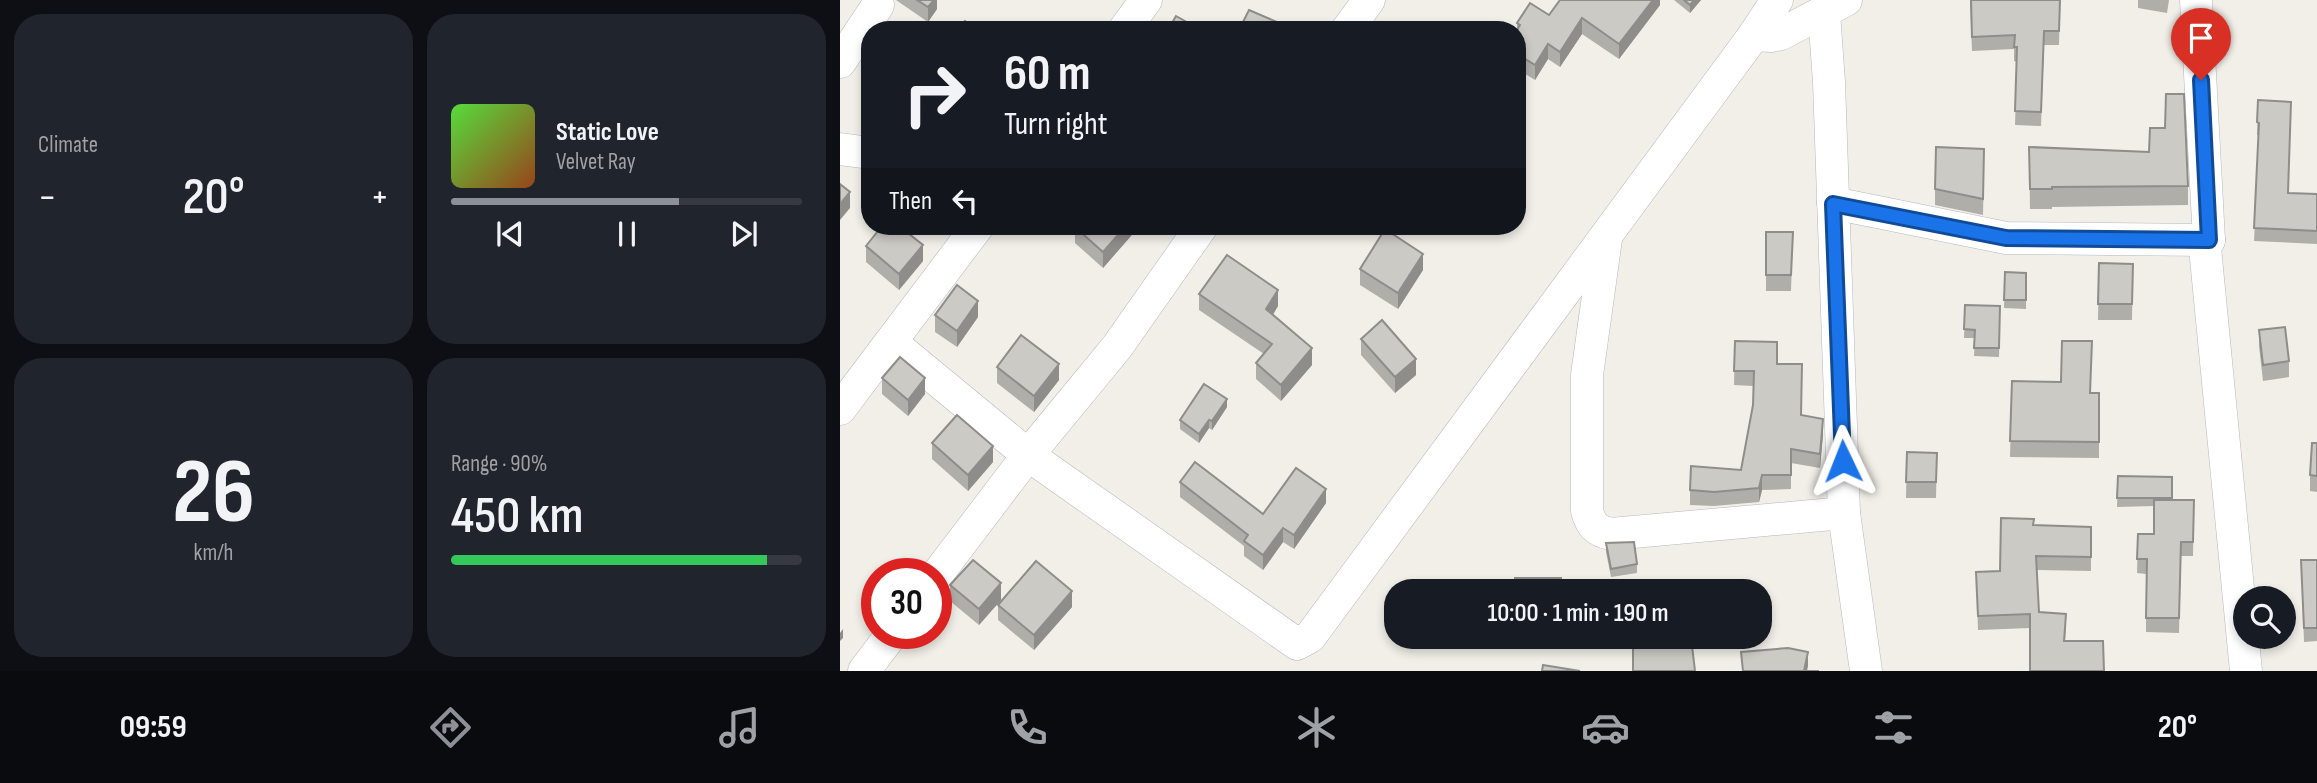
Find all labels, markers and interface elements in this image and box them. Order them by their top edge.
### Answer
pin [2171,8,2231,80]
icon: arrive [2182,19,2220,57]
text: 60 m [1004,45,1091,104]
icon: right [889,49,980,140]
text: Turn right [1004,105,1108,144]
text: Static Love [556,117,659,148]
text: Climate [38,131,98,159]
text: Velvet Ray [556,148,636,176]
text: 20° [182,166,245,229]
text: − [38,175,57,220]
text: + [370,175,389,220]
icon: left [946,182,984,220]
text: Then [889,186,932,217]
icon: previous [491,215,529,253]
icon: pause [608,215,646,253]
icon: next [725,215,763,253]
position arrow [1806,424,1880,498]
text: 26 [172,439,255,548]
text: Range · 90% [451,450,547,478]
text: 450 km [451,485,584,548]
text: km/h [194,539,233,567]
speed limit sign: 30 [861,558,952,649]
map controls [2233,586,2296,649]
button: search [2233,586,2296,649]
text: 10:00 · 1 min · 190 m [1488,598,1668,629]
icon: directions [426,703,475,752]
icon: music [715,703,764,752]
icon: phone [1003,703,1052,752]
icon: climate [1292,703,1341,752]
icon: car [1581,703,1630,752]
icon: filters [1869,703,1918,752]
text: 09:59 [120,708,187,747]
text: 20° [2158,708,2197,747]

